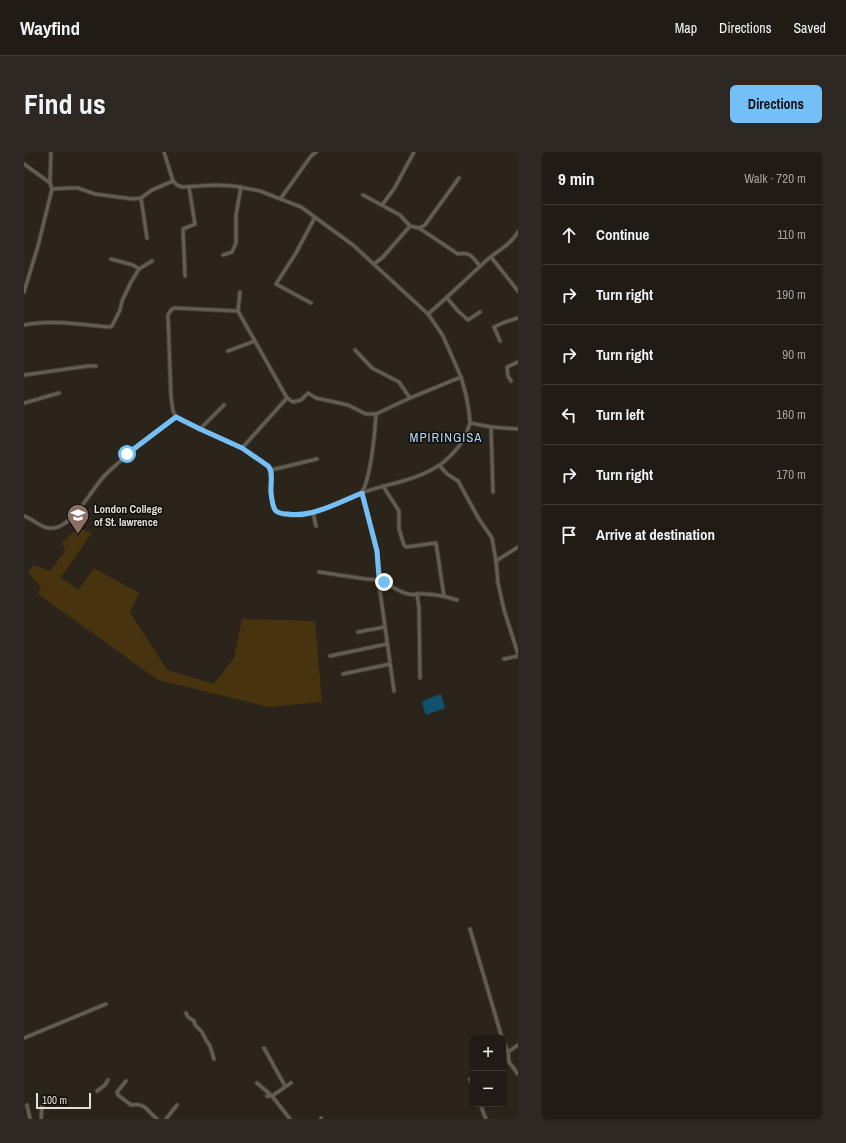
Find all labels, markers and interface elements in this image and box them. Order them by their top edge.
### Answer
text: Wayfind [20,15,80,41]
text: Map [675,19,697,37]
text: Directions [719,19,771,37]
text: Saved [793,19,826,37]
text: Find us [24,85,106,123]
button: Directions [730,85,822,123]
text: 9 min [558,167,594,190]
text: Walk · 720 m [744,170,806,187]
icon: ahead [558,224,580,246]
text: Continue [596,224,649,245]
text: 110 m [777,226,806,243]
icon: right [558,284,580,306]
text: Turn right [596,284,653,305]
text: 190 m [776,286,806,303]
icon: right [558,344,580,366]
text: Turn right [596,344,653,365]
text: 90 m [782,346,806,363]
icon: left [558,404,580,426]
text: Turn left [596,404,644,425]
text: 160 m [776,406,806,423]
district label: MPIRINGISA [410,429,482,446]
route start [118,445,136,463]
icon: right [558,464,580,486]
text: Turn right [596,464,653,485]
text: 170 m [776,466,806,483]
school or university icon: London College of St. lawrence [65,502,91,535]
place label: London College of St. lawrence [94,502,162,529]
icon: arrive [558,524,580,546]
text: Arrive at destination [596,524,715,545]
route end [375,573,393,591]
map controls [470,1035,506,1107]
button: + [470,1035,506,1071]
button: − [470,1071,506,1107]
scale bar [36,1091,91,1110]
text: 100 m [42,1093,67,1107]

